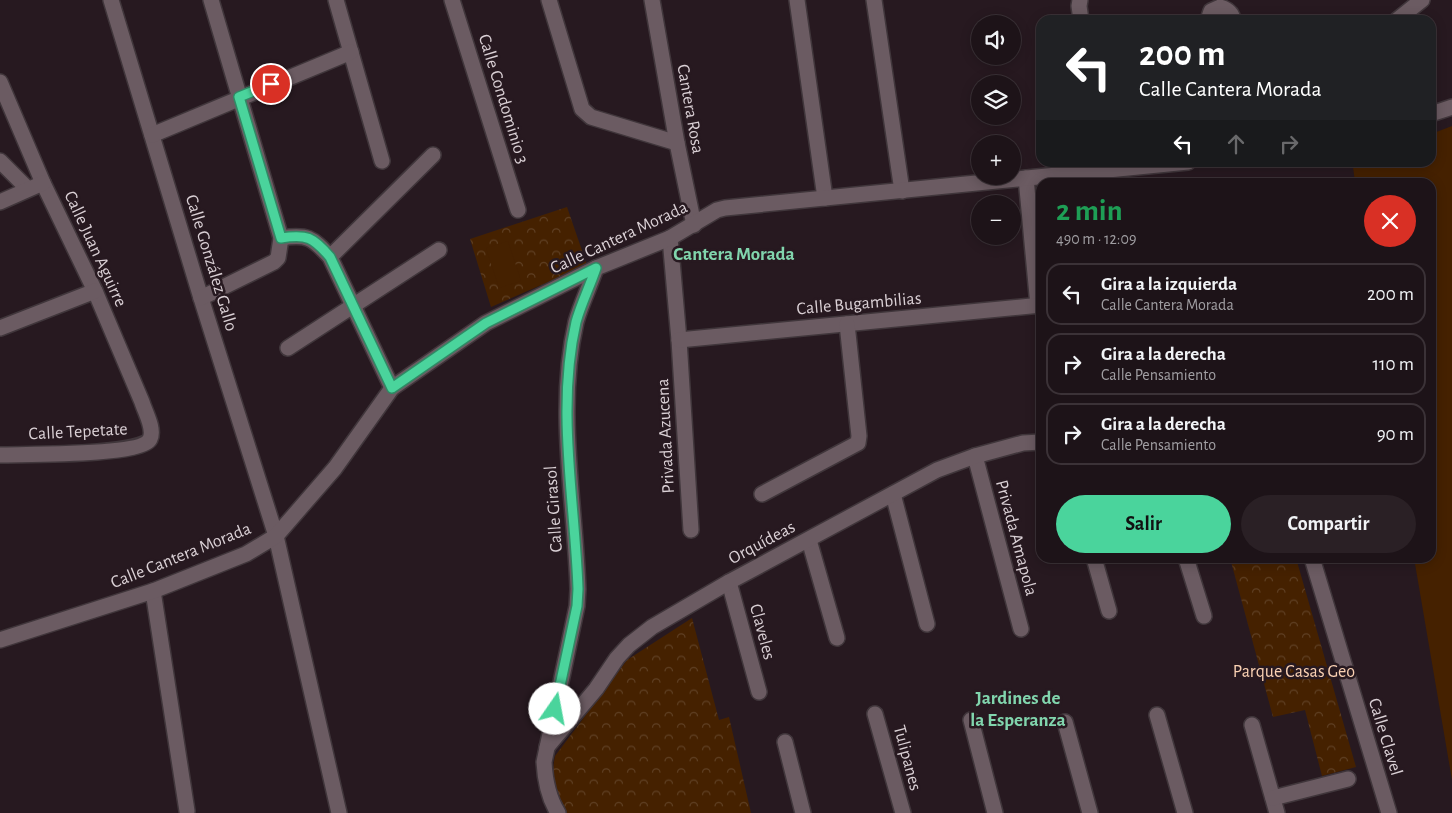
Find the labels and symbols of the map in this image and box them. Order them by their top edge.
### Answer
street label: Calle Condominio 3 [475,32,531,166]
pin [250,63,292,105]
street label: Cantera Rosa [673,63,707,155]
street label: Calle Juan Aguirre [60,188,130,310]
street label: Calle González Gallo [182,193,240,334]
street label: Calle Cantera Morada [547,198,691,278]
district label: Cantera Morada [673,245,795,264]
street label: Calle Bugambilias [796,290,922,318]
street label: Privada Azucena [654,378,678,494]
street label: Calle Tepetate [28,420,128,444]
street label: Calle Girasol [542,465,566,553]
street label: Privada Amapola [992,478,1040,598]
street label: Orquídeas [726,518,798,568]
street label: Calle Cantera Morada [108,520,254,592]
street label: Claveles [746,602,778,662]
park label: Parque Casas Geo [1233,663,1355,681]
position arrow [528,682,580,734]
district label: Jardines de la Esperanza [970,689,1066,730]
street label: Calle Clavel [1365,696,1405,778]
street label: Tulipanes [890,723,924,793]

